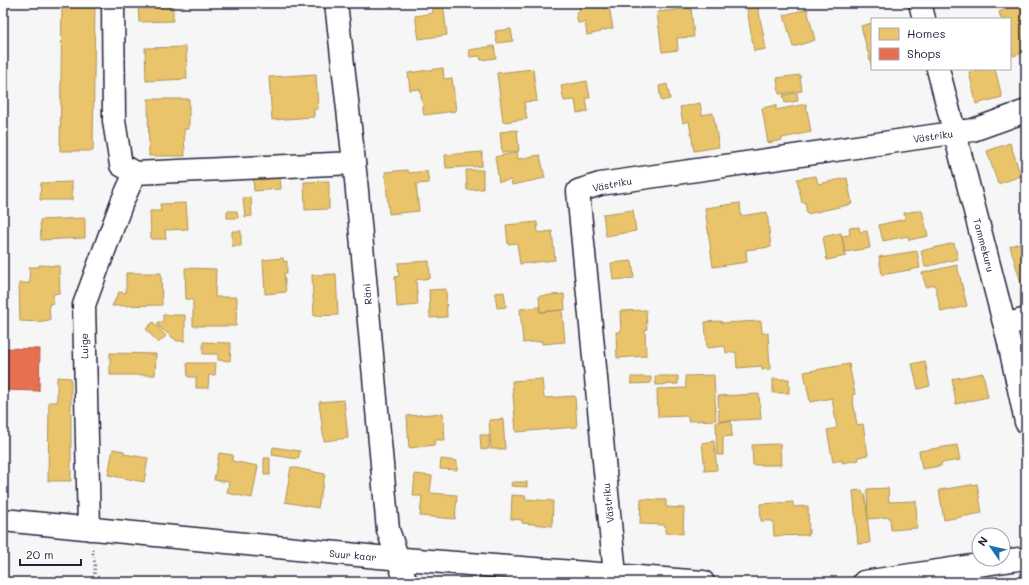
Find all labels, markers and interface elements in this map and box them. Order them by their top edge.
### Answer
legend [871,18,1011,70]
text: Homes [907,25,946,41]
text: Shops [907,45,941,61]
street label: Västriku [912,126,954,146]
street label: Västriku [591,173,633,195]
street label: Tammekuru [970,217,998,273]
street label: Räni [359,283,375,305]
street label: Luige [77,333,91,359]
street label: Västriku [599,482,617,524]
north arrow [971,527,1011,567]
text: N [974,533,991,549]
scale bar [20,541,81,567]
text: 20 m [26,546,54,562]
street label: Suur kaar [329,546,377,564]

